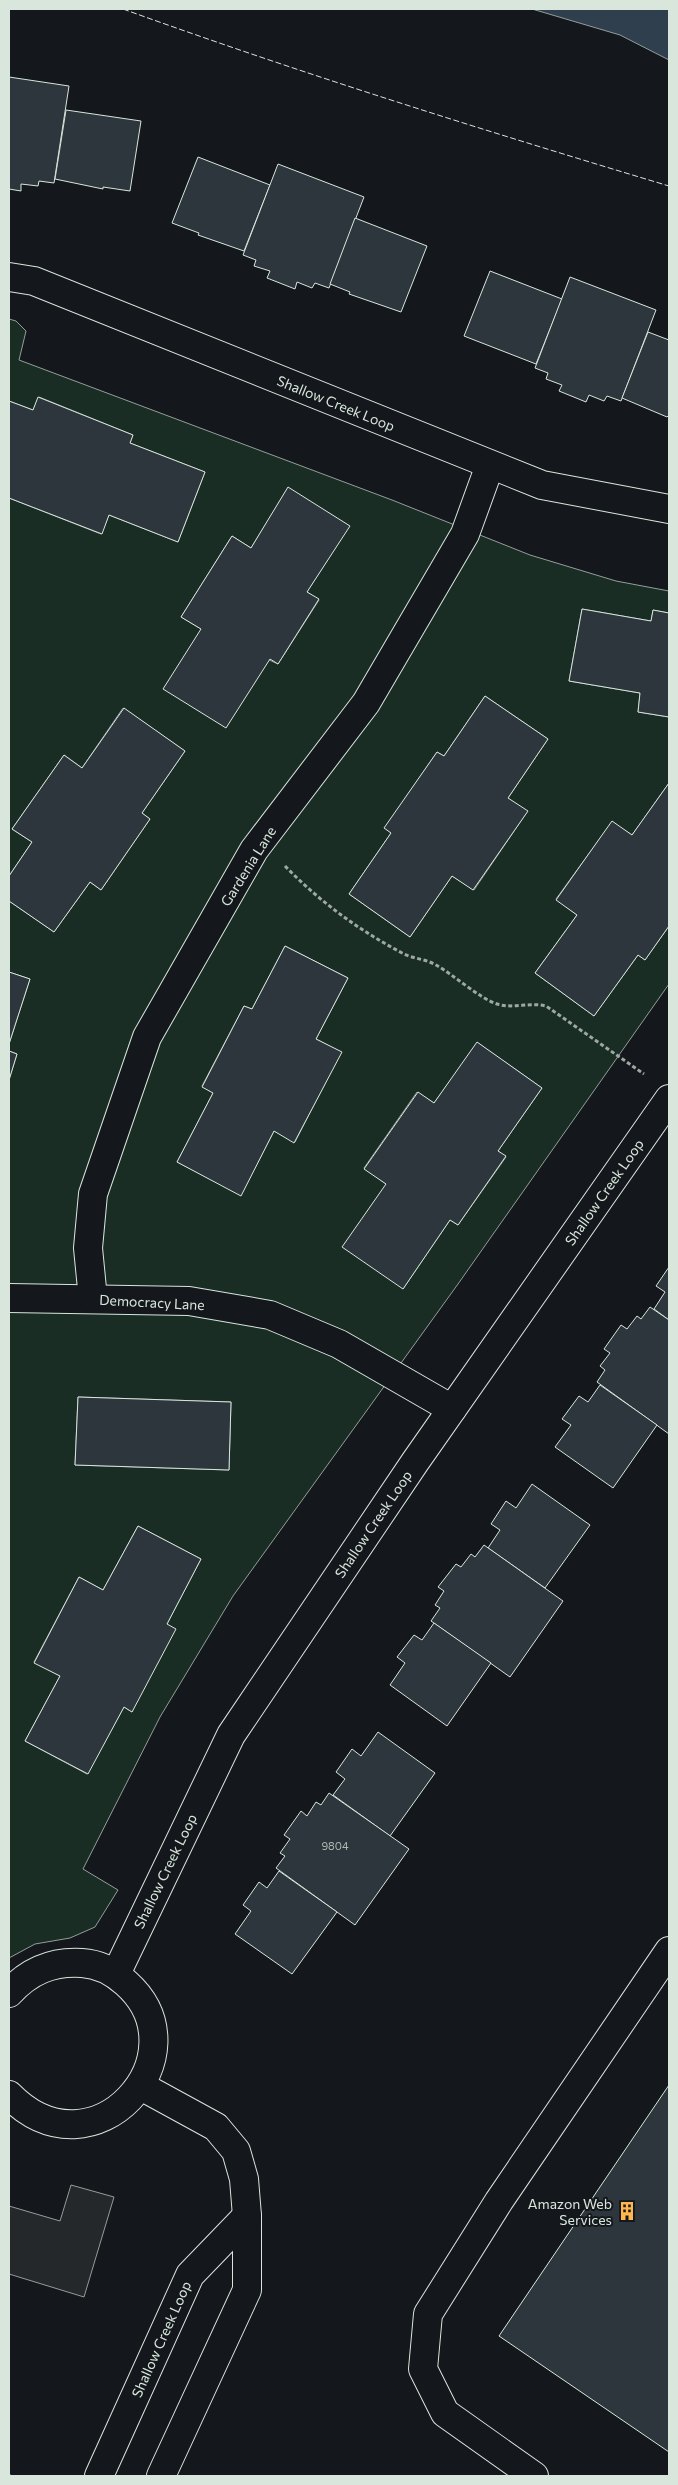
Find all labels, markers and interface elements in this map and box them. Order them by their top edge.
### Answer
street label: Shallow Creek Loop [275,372,397,434]
street label: Gardenia Lane [217,823,279,909]
street label: Shallow Creek Loop [561,1136,647,1248]
street label: Democracy Lane [99,1291,205,1313]
street label: Shallow Creek Loop [331,1467,415,1581]
street label: Shallow Creek Loop [130,1811,200,1931]
house number: 9804 [321,1839,349,1852]
place label: Amazon Web Services [528,2195,612,2228]
building icon: Amazon Web Services [616,2200,638,2222]
street label: Shallow Creek Loop [128,2278,194,2400]

